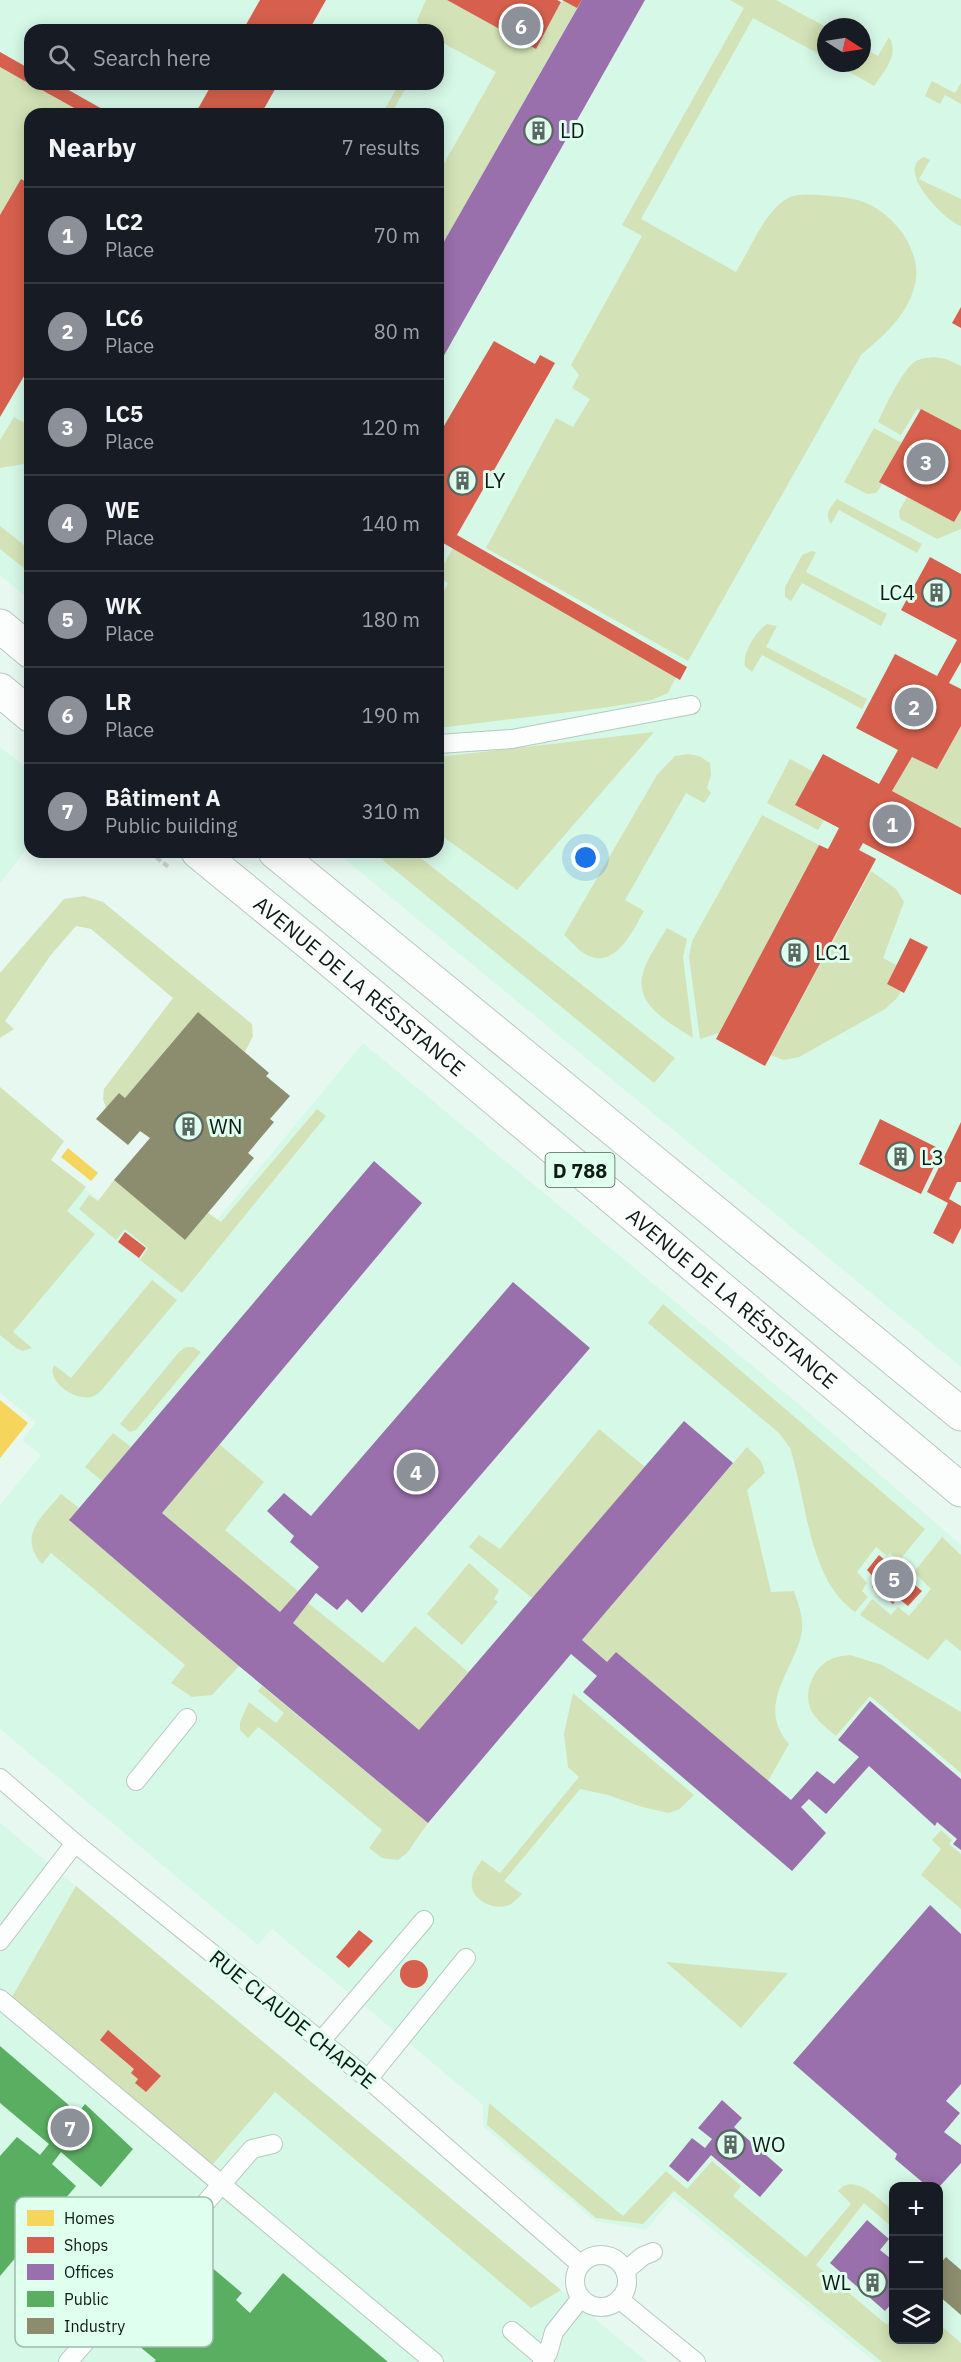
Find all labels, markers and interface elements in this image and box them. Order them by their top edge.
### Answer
pin: 6 [502,3,540,48]
north arrow [817,18,871,72]
search box [24,24,444,90]
icon: search [45,41,78,74]
text: Search here [93,43,211,72]
building icon: LD [523,114,555,146]
place label: LD [560,116,585,144]
text: Nearby [48,130,136,164]
text: 7 results [342,134,420,161]
text: LC2 [105,207,143,236]
text: 1 [62,222,74,249]
text: 70 m [374,222,420,249]
text: Place [105,236,154,263]
text: LC6 [105,303,143,332]
text: 2 [62,318,74,345]
text: 80 m [374,318,420,345]
text: Place [105,332,154,359]
text: LC5 [105,399,143,428]
text: 3 [62,414,74,441]
text: 120 m [362,414,420,441]
text: Place [105,428,154,455]
pin: 3 [906,440,946,484]
building icon: LY [447,464,479,496]
place label: LY [484,466,506,494]
text: WE [105,495,140,524]
text: 4 [62,510,74,537]
text: 140 m [362,510,420,537]
text: Place [105,524,154,551]
building icon: LC4 [920,576,952,608]
place label: LC4 [879,578,915,606]
text: WK [105,591,142,620]
text: 5 [62,606,74,633]
text: 180 m [362,606,420,633]
text: Place [105,620,154,647]
pin: 2 [894,684,934,730]
text: LR [105,687,132,716]
text: 6 [62,702,74,729]
text: 190 m [362,702,420,729]
text: Place [105,716,154,743]
text: Bâtiment A [105,783,221,812]
text: 7 [62,798,74,825]
text: 310 m [362,798,420,825]
pin: 1 [872,802,912,846]
text: Public building [105,812,237,839]
your location [571,843,600,872]
street label: AVENUE DE LA RÉSISTANCE [248,890,471,1082]
building icon: LC1 [778,936,810,968]
place label: LC1 [815,938,851,966]
building icon: WN [172,1110,204,1142]
place label: WN [209,1112,243,1140]
building icon: L3 [884,1141,916,1173]
place label: L3 [921,1143,944,1171]
road number: D 788 [546,1153,614,1187]
street label: AVENUE DE LA RÉSISTANCE [621,1201,844,1395]
pin: 4 [396,1450,436,1494]
pin: 5 [874,1556,914,1602]
street label: RUE CLAUDE CHAPPE [204,1943,382,2095]
pin: 7 [50,2106,90,2150]
building icon: WO [715,2128,747,2160]
place label: WO [752,2130,786,2158]
map controls [889,2182,943,2344]
button: + [889,2182,943,2236]
legend [15,2197,213,2347]
text: Homes [64,2208,115,2228]
text: Shops [64,2235,108,2255]
button: − [889,2236,943,2290]
text: Offices [64,2262,114,2282]
building icon: WL [856,2266,888,2298]
place label: WL [822,2268,851,2296]
text: Public [64,2289,108,2309]
button: layers [889,2290,943,2344]
text: Industry [64,2316,125,2336]

